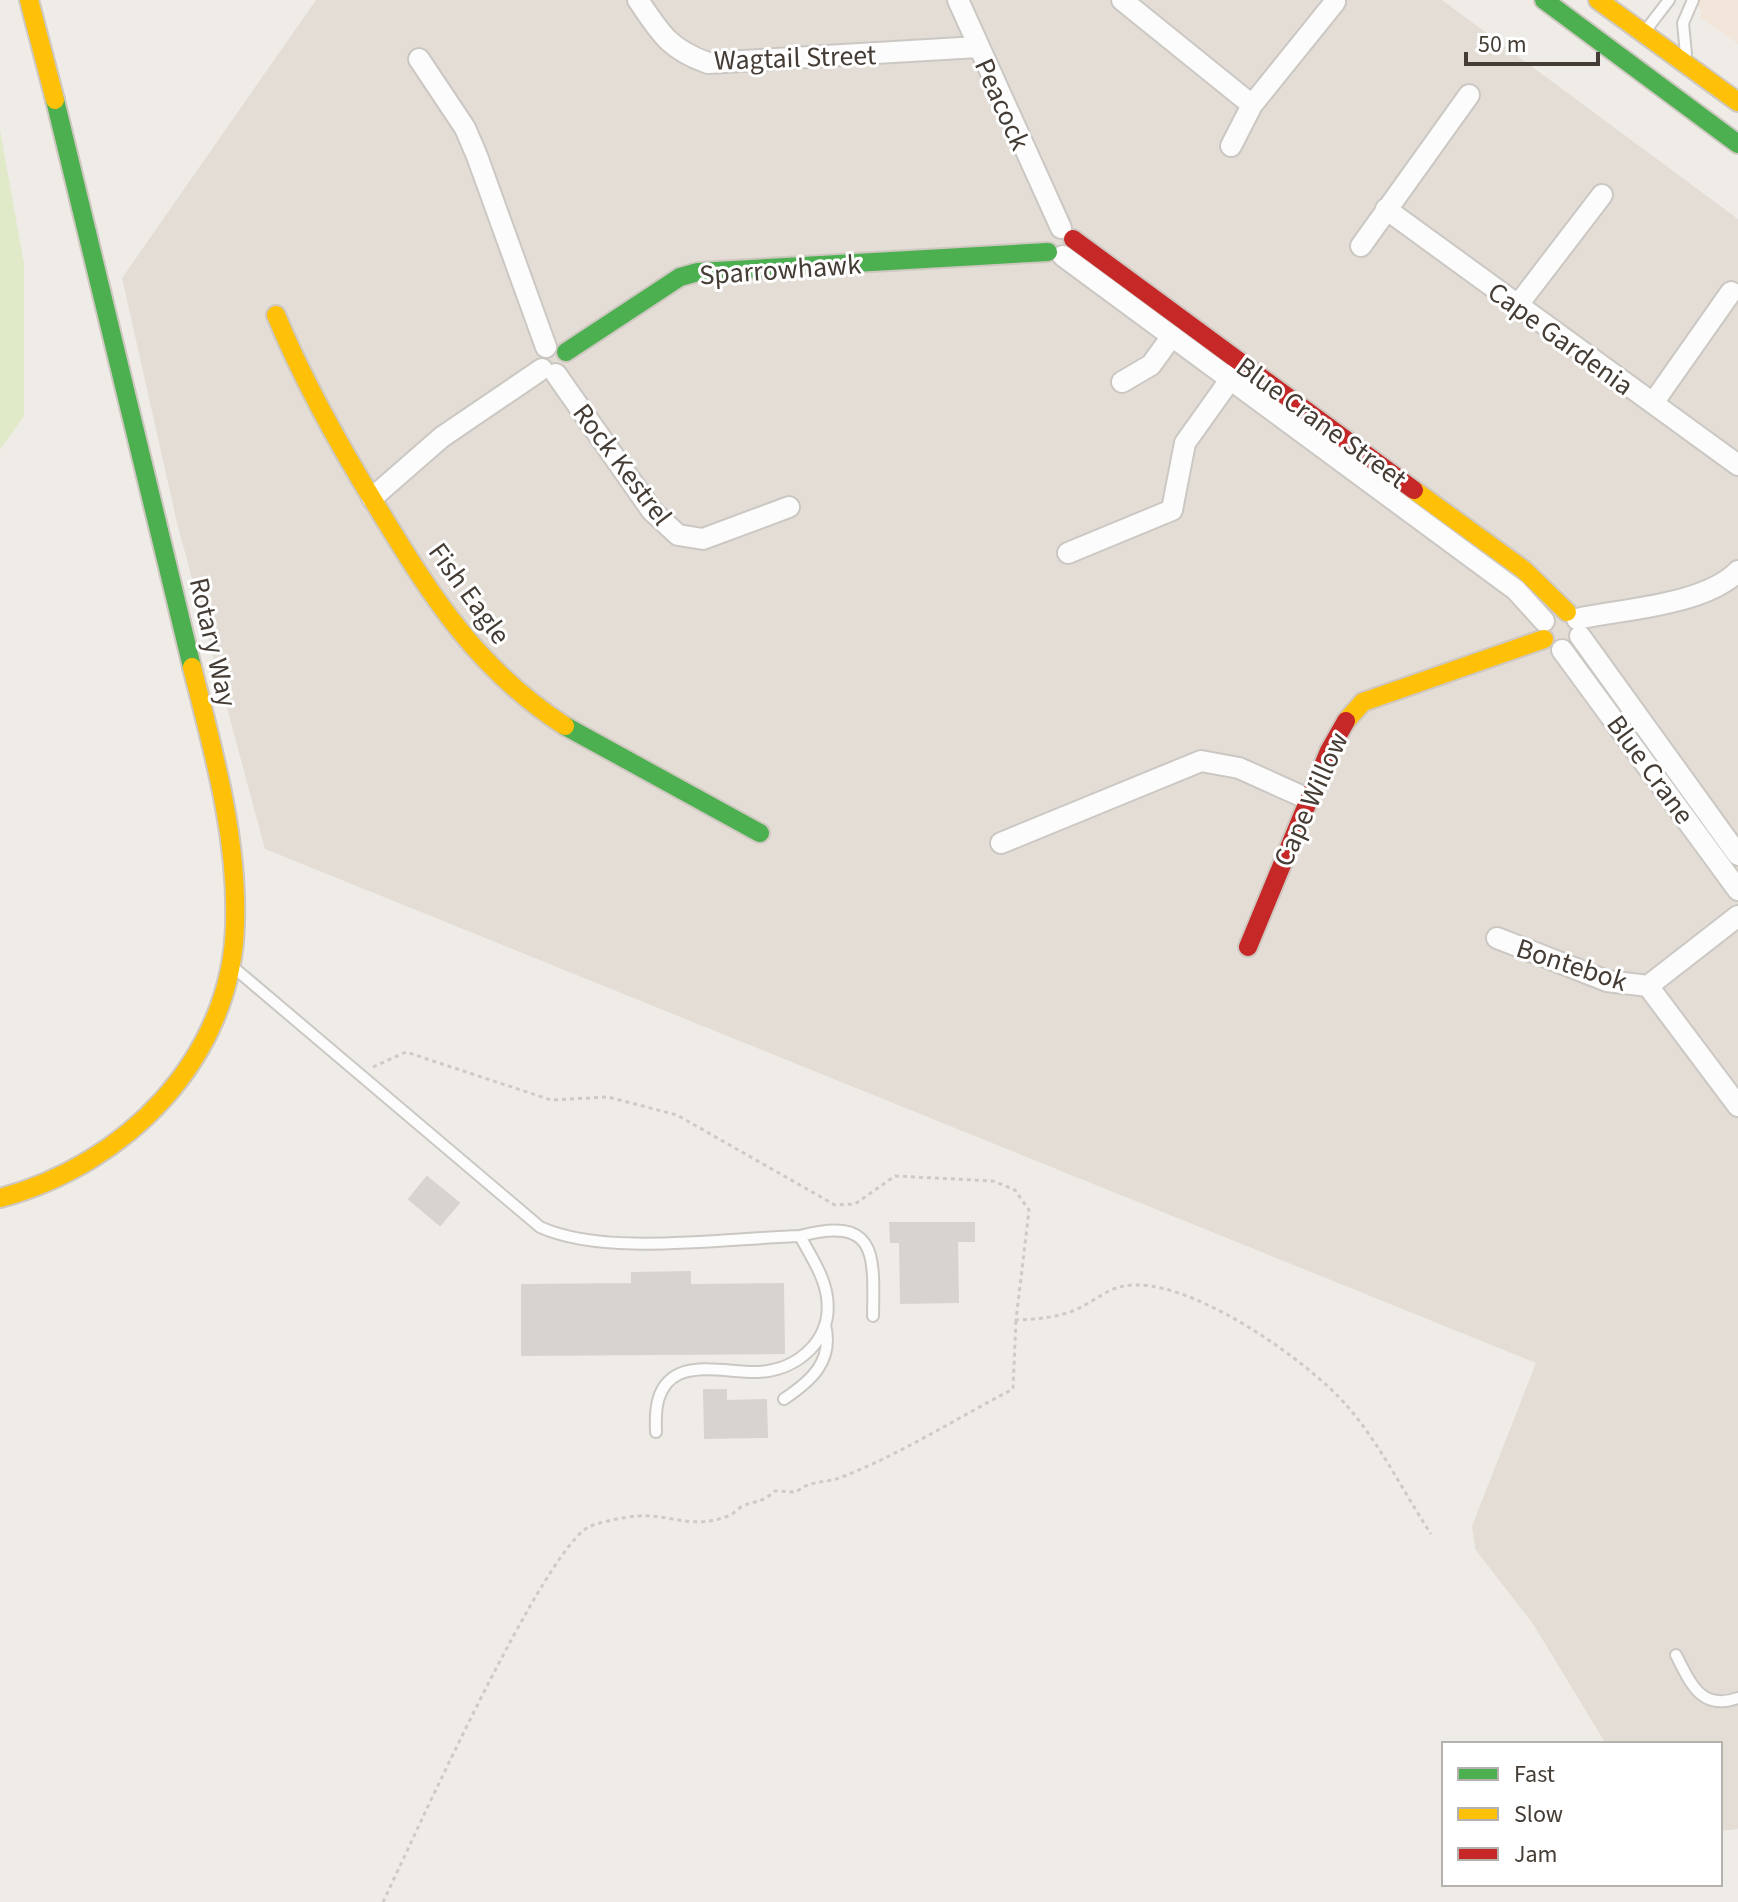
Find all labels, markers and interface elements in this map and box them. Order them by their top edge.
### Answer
scale bar [1466,16,1598,66]
text: 50 m [1478,27,1527,62]
street label: Wagtail Street [713,35,877,81]
street label: Peacock [964,52,1040,157]
street label: Sparrowhawk [698,244,862,296]
street label: Cape Gardenia [1479,272,1642,405]
street label: Blue Crane Street [1228,347,1415,499]
street label: Rock Kestrel [563,395,682,534]
street label: Fish Eagle [419,534,520,653]
street label: Rotary Way [179,574,247,711]
street label: Blue Crane [1597,707,1704,833]
street label: Cape Willow [1263,726,1358,873]
street label: Bontebok [1511,928,1632,1002]
legend [1442,1742,1722,1886]
text: Fast [1514,1757,1555,1792]
text: Slow [1514,1797,1563,1832]
text: Jam [1514,1837,1558,1872]

